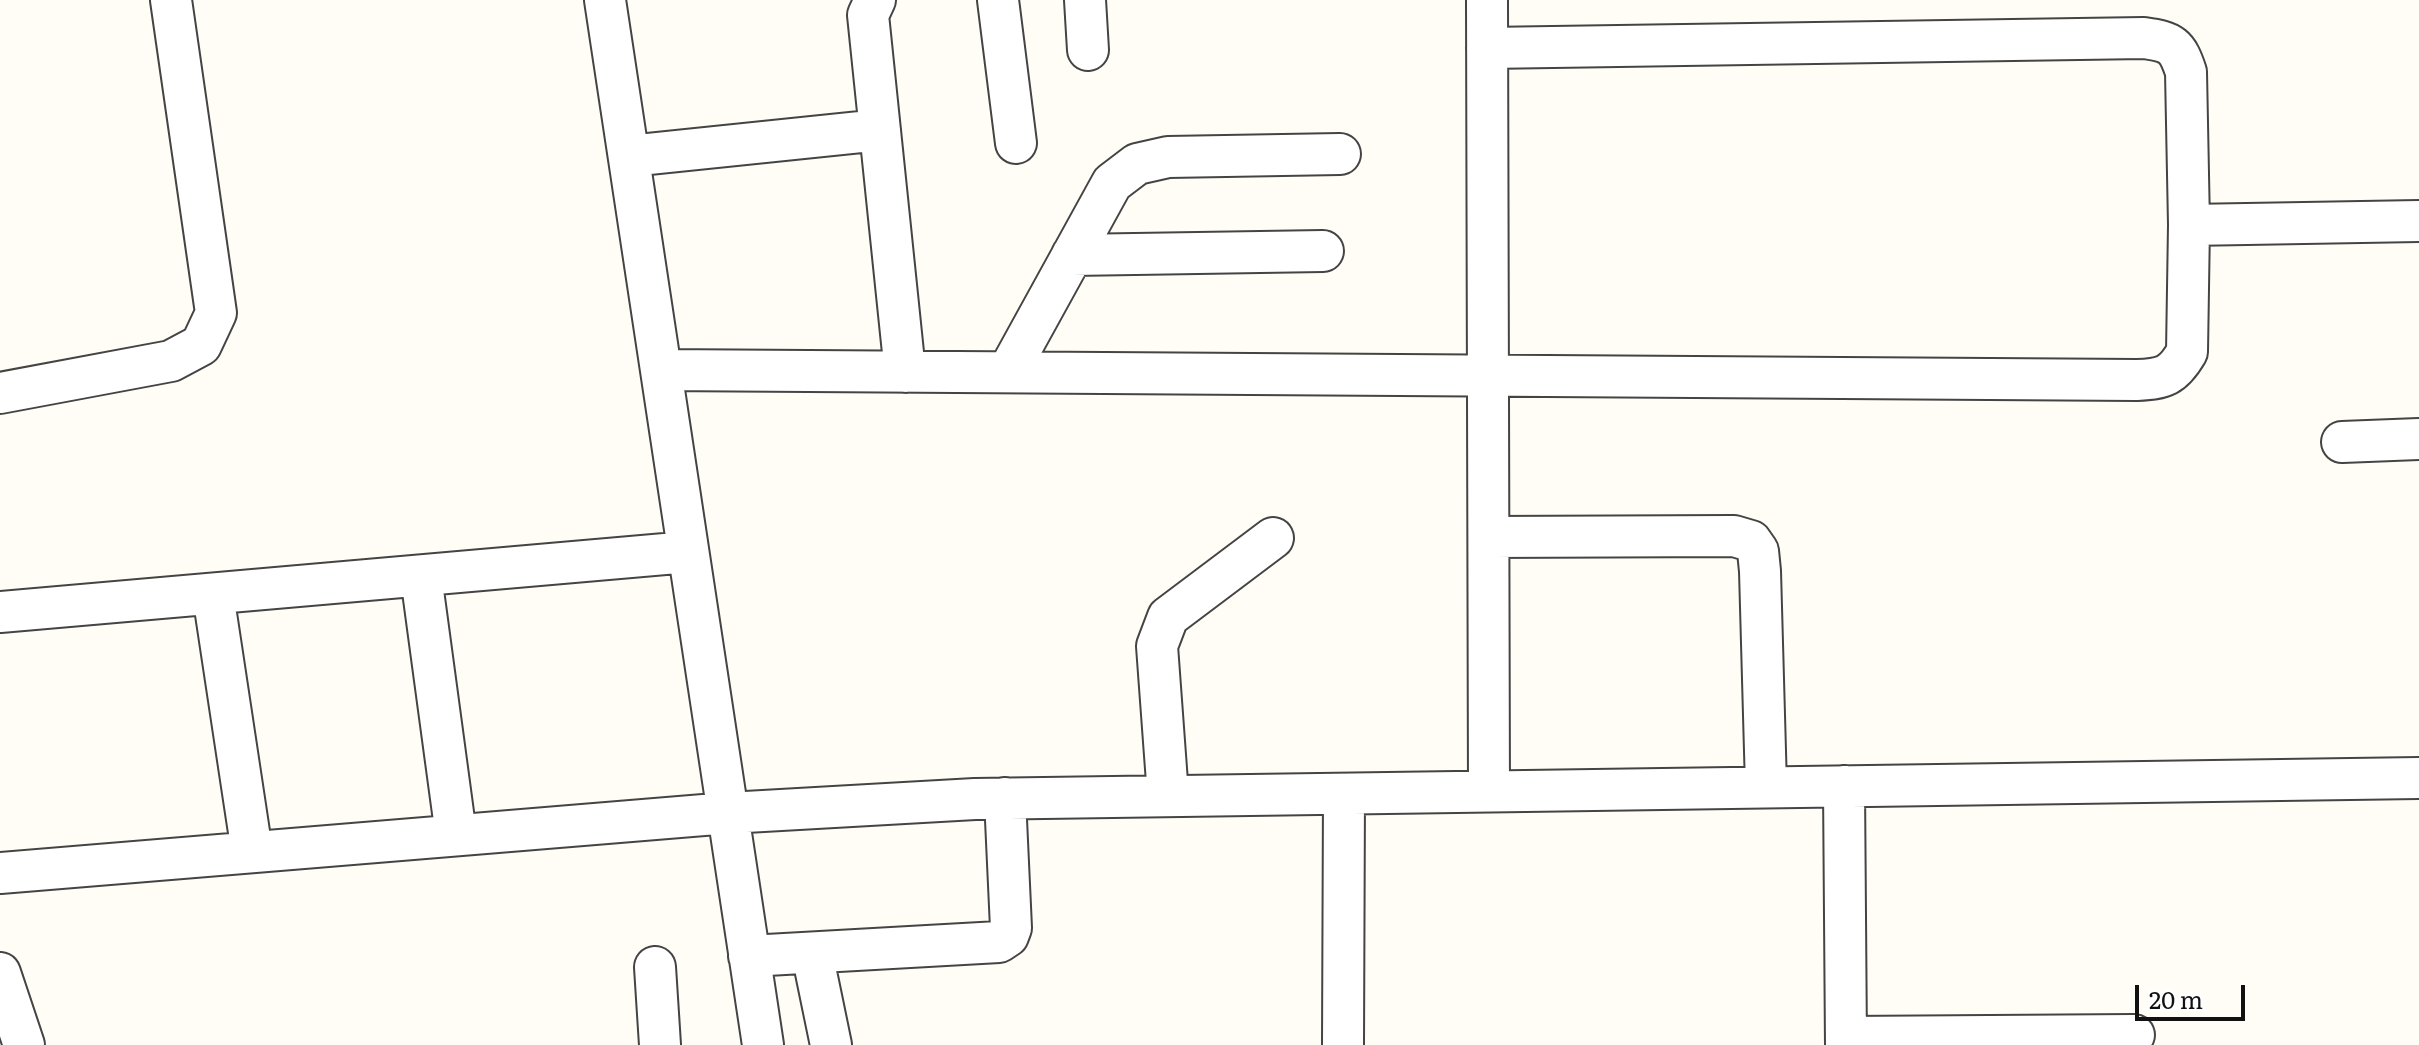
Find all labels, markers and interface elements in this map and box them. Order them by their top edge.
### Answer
scale bar [2139,969,2249,1019]
text: 20 m [2149,981,2203,1016]

